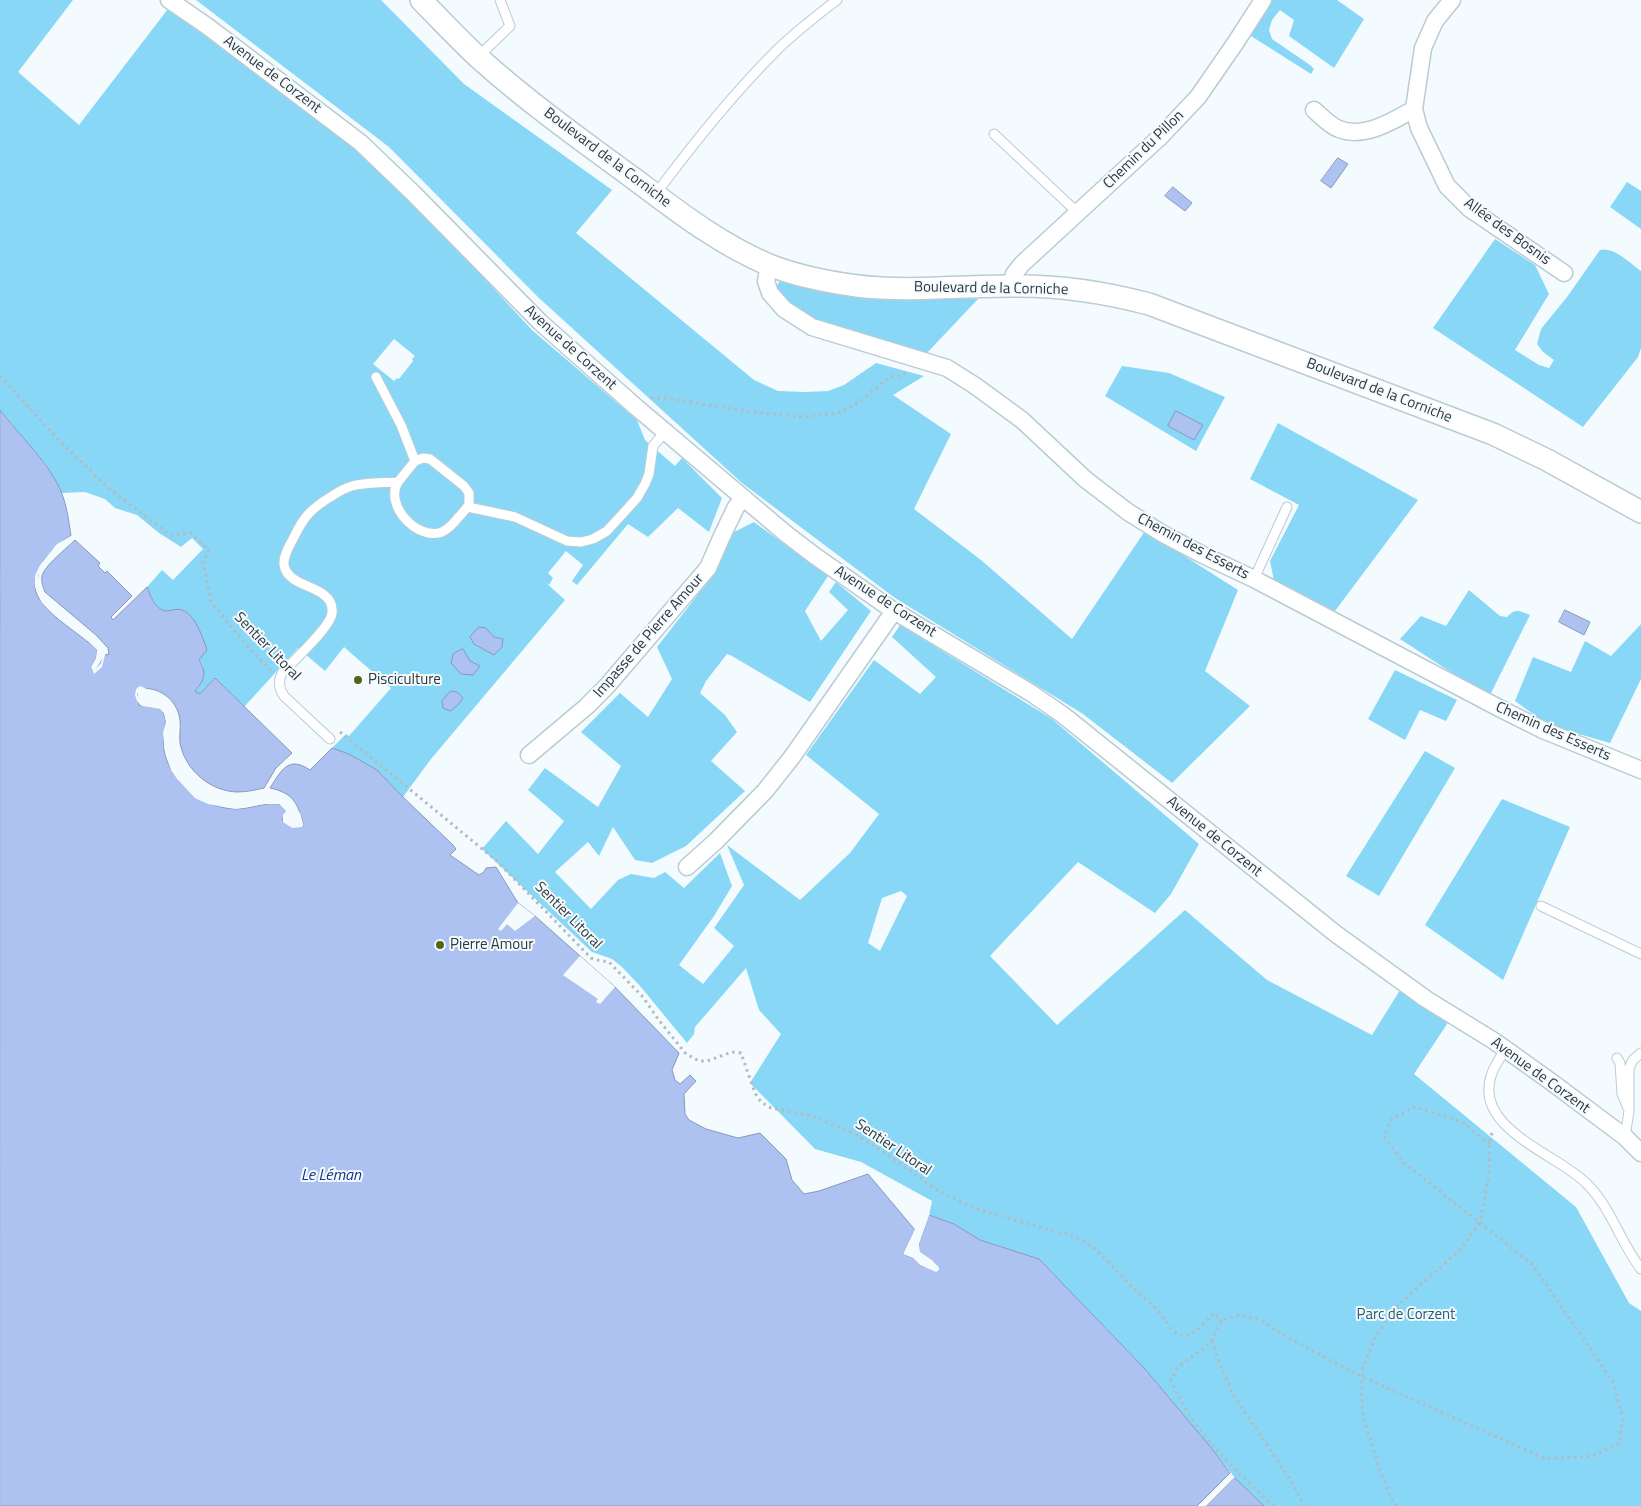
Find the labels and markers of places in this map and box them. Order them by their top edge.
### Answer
place label: Pisciculture [368,671,441,689]
marker: Pisciculture [352,674,364,686]
place label: Pierre Amour [450,936,533,954]
marker: Pierre Amour [434,939,446,951]

